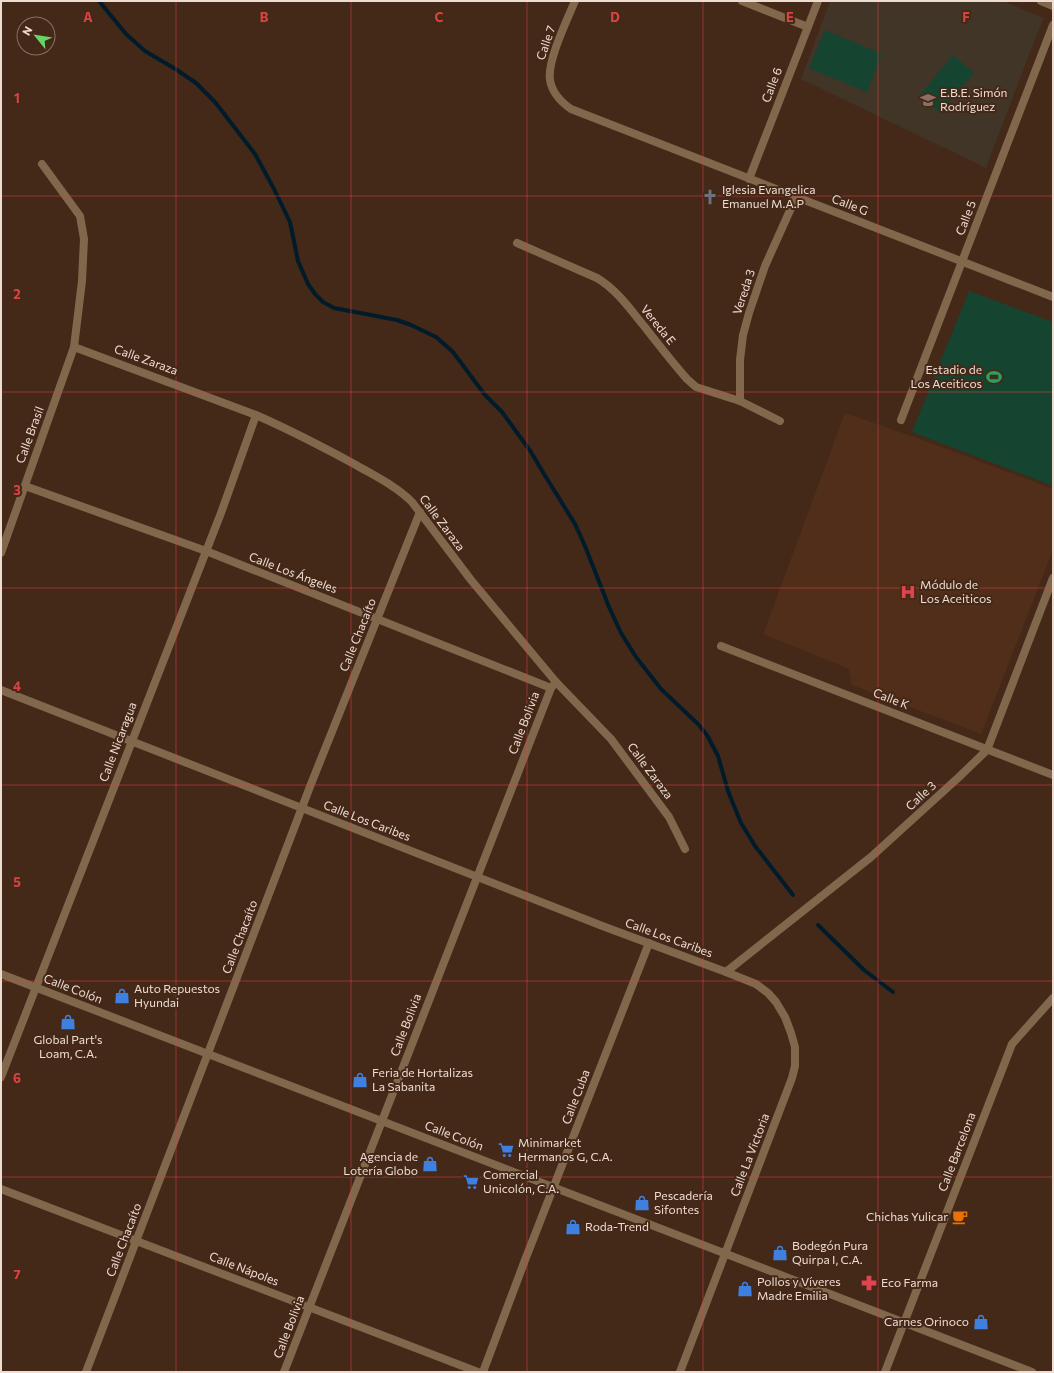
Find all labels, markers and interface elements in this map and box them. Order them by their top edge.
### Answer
text: A [83,9,93,25]
text: B [260,9,269,25]
text: C [435,9,444,25]
text: D [610,9,620,25]
text: E [786,9,794,25]
text: F [962,9,970,25]
north arrow [16,16,56,56]
text: N [19,24,35,38]
street label: Calle 7 [533,24,557,62]
street label: Calle 6 [758,65,784,104]
place label: E.B.E. Simón Rodríguez [940,85,1007,113]
text: 1 [14,90,20,106]
school or university icon: E.B.E. Simón Rodríguez [919,91,937,109]
place label: Iglesia Evangelica Emanuel M.A.P [722,182,816,210]
church icon: Iglesia Evangelica Emanuel M.A.P [701,188,719,206]
street label: Calle G [830,191,871,217]
street label: Calle 5 [952,198,978,237]
street label: Vereda 3 [729,267,757,316]
text: 2 [13,286,21,302]
street label: Vereda E [638,302,679,347]
street label: Calle Zaraza [113,341,180,377]
place label: Estadio de Los Aceiticos [911,362,982,390]
sports icon: Estadio de Los Aceiticos [985,368,1003,386]
street label: Calle Brasil [12,404,46,465]
text: 3 [13,482,21,498]
street label: Calle Zaraza [417,492,468,553]
street label: Calle Los Ángeles [247,549,340,595]
place label: Módulo de Los Aceiticos [920,577,991,605]
hospital icon: Módulo de Los Aceiticos [899,583,917,601]
street label: Calle Chacaíto [336,596,378,673]
text: 4 [13,678,21,694]
street label: Calle K [871,685,911,711]
street label: Calle Bolivia [505,689,541,756]
street label: Calle Nicaragua [95,700,139,783]
street label: Calle Zaraza [625,740,676,801]
street label: Calle 3 [902,778,938,813]
street label: Calle Los Caribes [322,797,413,843]
text: 5 [13,874,21,890]
street label: Calle Chacaíto [219,898,260,976]
street label: Calle Los Caribes [624,915,715,959]
street label: Calle Colón [42,970,105,1006]
place label: Auto Repuestos Hyundai [134,981,220,1009]
shop icon: Auto Repuestos Hyundai [113,987,131,1005]
street label: Calle Bolivia [387,991,423,1058]
shop icon: Global Part's Loam, C.A. [59,1013,77,1031]
place label: Global Part's Loam, C.A. [33,1032,103,1060]
place label: Feria de Hortalizas La Sabanita [372,1065,473,1093]
street label: Calle Cuba [558,1067,592,1126]
text: 6 [13,1070,21,1086]
shop icon: Feria de Hortalizas La Sabanita [351,1071,369,1089]
street label: Calle Barcelona [935,1110,978,1193]
street label: Calle La Victoria [727,1111,771,1198]
street label: Calle Colón [423,1117,486,1153]
place label: Minimarket Hermanos G, C.A. [518,1135,613,1163]
supermarket icon: Minimarket Hermanos G, C.A. [497,1141,515,1159]
place label: Agencia de Lotería Globo [343,1149,418,1177]
shop icon: Agencia de Lotería Globo [421,1155,439,1173]
place label: Comercial Unicolón, C.A. [483,1167,559,1195]
supermarket icon: Comercial Unicolón, C.A. [462,1173,480,1191]
place label: Pescadería Sifontes [654,1188,713,1216]
shop icon: Pescadería Sifontes [633,1194,651,1212]
street label: Calle Chacaíto [103,1201,144,1279]
cafe icon: Chichas Yulicar [951,1208,969,1226]
place label: Chichas Yulicar [866,1209,948,1223]
shop icon: Roda-Trend [564,1218,582,1236]
place label: Roda-Trend [585,1219,649,1233]
place label: Bodegón Pura Quirpa I, C.A. [792,1238,868,1266]
shop icon: Bodegón Pura Quirpa I, C.A. [771,1244,789,1262]
street label: Calle Nápoles [207,1248,281,1288]
text: 7 [13,1266,21,1282]
place label: Pollos y Víveres Madre Emilia [757,1274,841,1302]
pharmacy icon: Eco Farma [860,1274,878,1292]
place label: Eco Farma [881,1275,938,1289]
shop icon: Pollos y Víveres Madre Emilia [736,1280,754,1298]
street label: Calle Bolivia [270,1293,306,1360]
shop icon: Carnes Orinoco [972,1313,990,1331]
place label: Carnes Orinoco [884,1314,969,1328]

